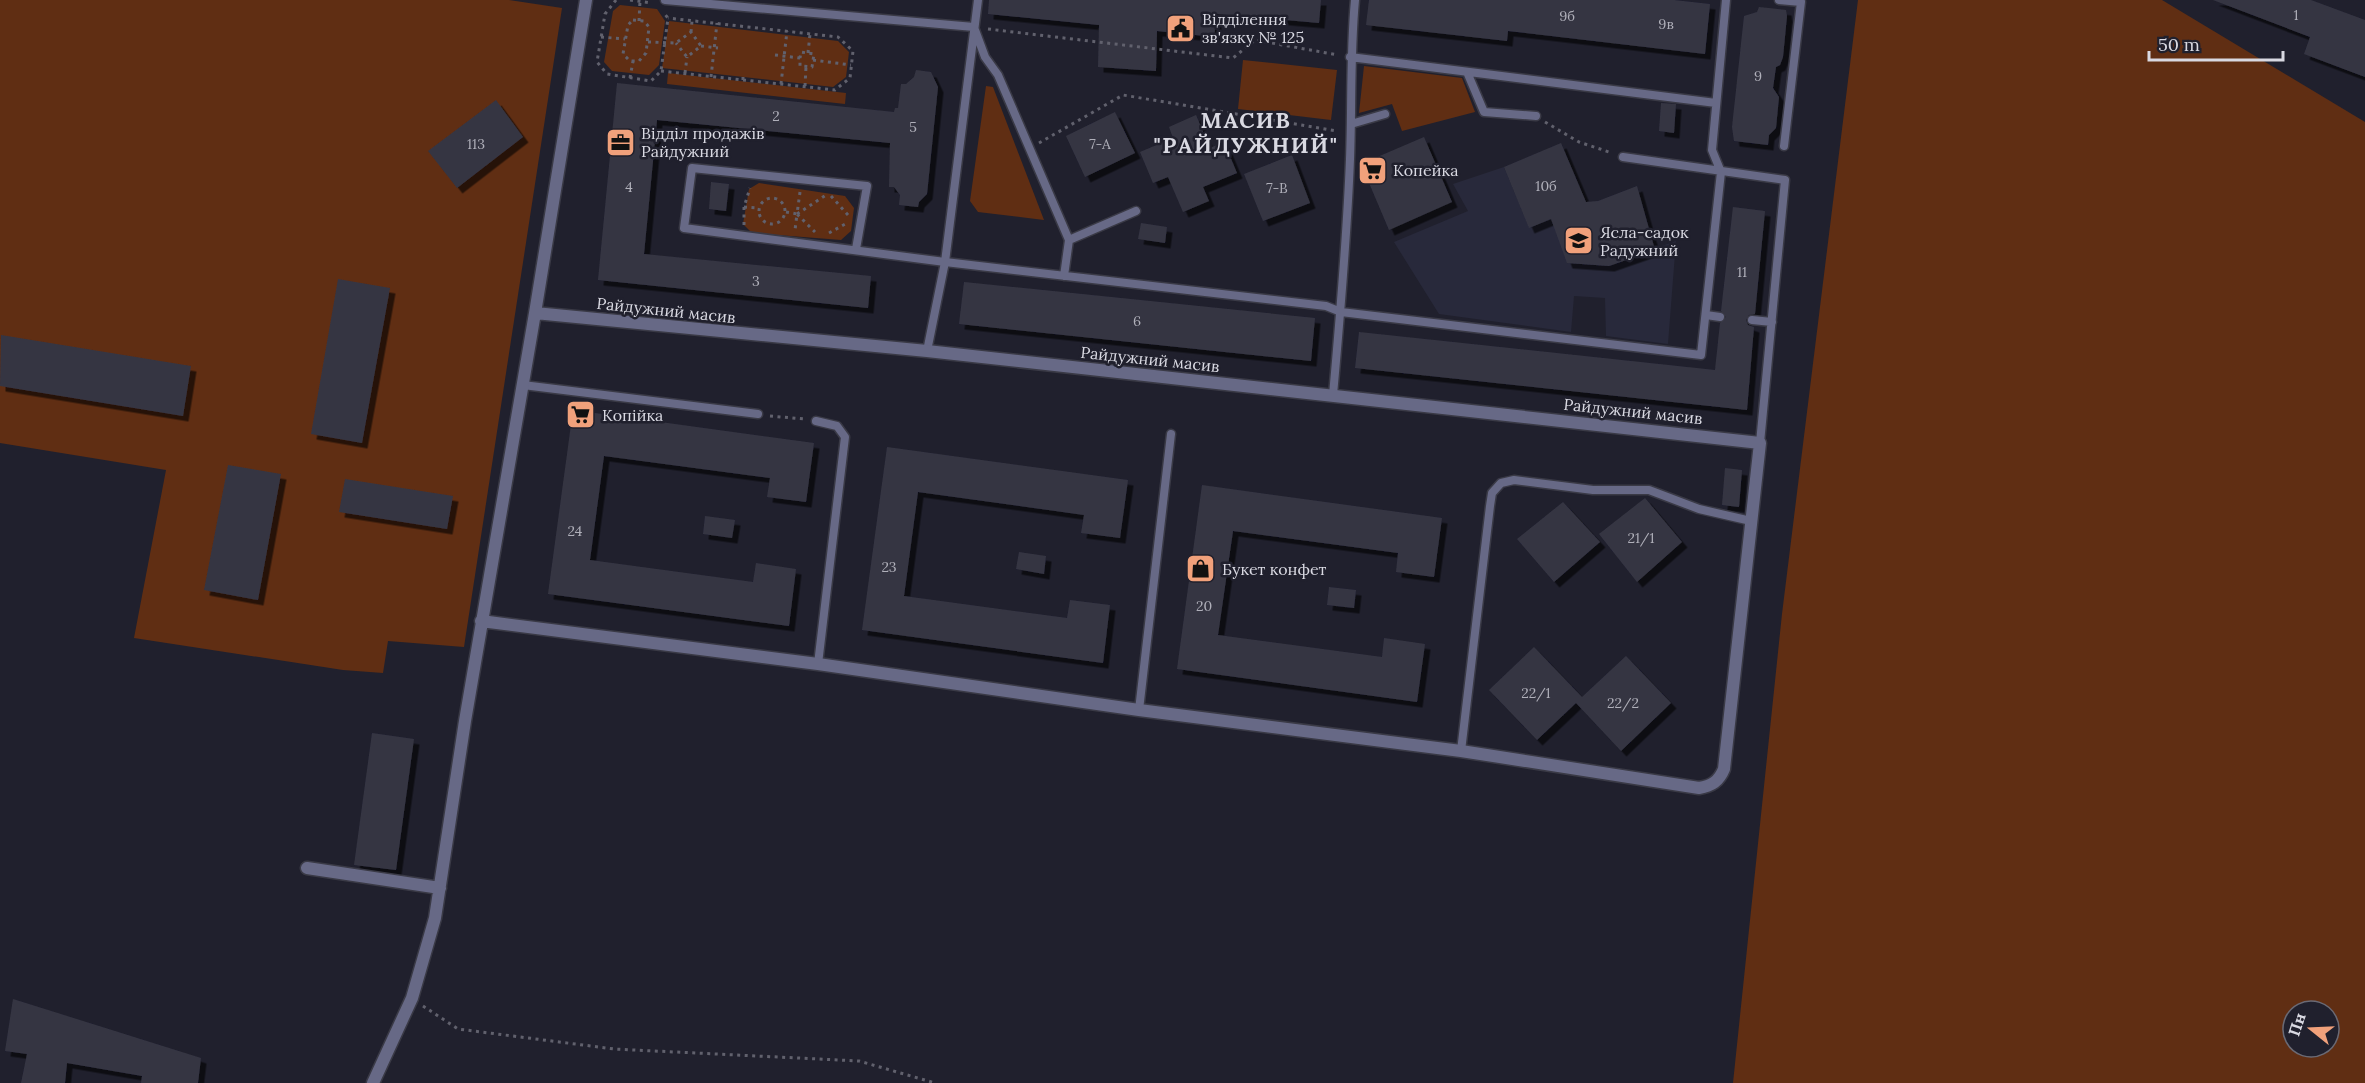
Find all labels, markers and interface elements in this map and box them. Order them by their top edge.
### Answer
house number: 1 [2293,6,2299,24]
house number: 9б [1559,7,1575,25]
place label: Відділення зв'язку № 125 [1202,9,1304,47]
public building icon: Відділення зв'язку № 125 [1165,12,1197,44]
house number: 9в [1658,15,1674,33]
scale bar [2149,24,2282,62]
text: 50 m [2158,33,2200,56]
house number: 9 [1754,67,1762,85]
district label: МАСИВ "РАЙДУЖНИЙ" [1153,106,1339,159]
house number: 2 [772,107,780,125]
house number: 5 [909,118,917,136]
place label: Відділ продажів Райдужний [641,123,764,161]
office icon: Відділ продажів Райдужний [604,126,636,158]
house number: 113 [467,135,485,153]
house number: 7-А [1089,135,1111,153]
supermarket icon: Копейка [1356,154,1388,186]
place label: Копейка [1393,160,1458,180]
house number: 10б [1535,177,1557,195]
house number: 4 [625,178,633,196]
house number: 7-В [1266,179,1288,197]
place label: Ясла-садок Радужний [1600,222,1689,260]
school or university icon: Ясла-садок Радужний [1563,225,1595,257]
house number: 11 [1737,263,1747,281]
house number: 3 [752,272,760,290]
street label: Райдужний масив [596,293,736,327]
house number: 6 [1133,312,1141,330]
street label: Райдужний масив [1080,342,1220,376]
street label: Райдужний масив [1563,394,1703,428]
supermarket icon: Копійка [565,399,597,431]
place label: Копійка [602,405,663,425]
house number: 24 [568,522,583,540]
house number: 21/1 [1627,529,1655,547]
shop icon: Букет конфет [1185,553,1217,585]
house number: 23 [881,558,897,576]
place label: Букет конфет [1222,559,1327,579]
house number: 20 [1196,597,1212,615]
house number: 22/1 [1521,684,1551,702]
house number: 22/2 [1607,694,1639,712]
north arrow [2281,999,2341,1059]
text: Пн [2284,1010,2310,1038]

